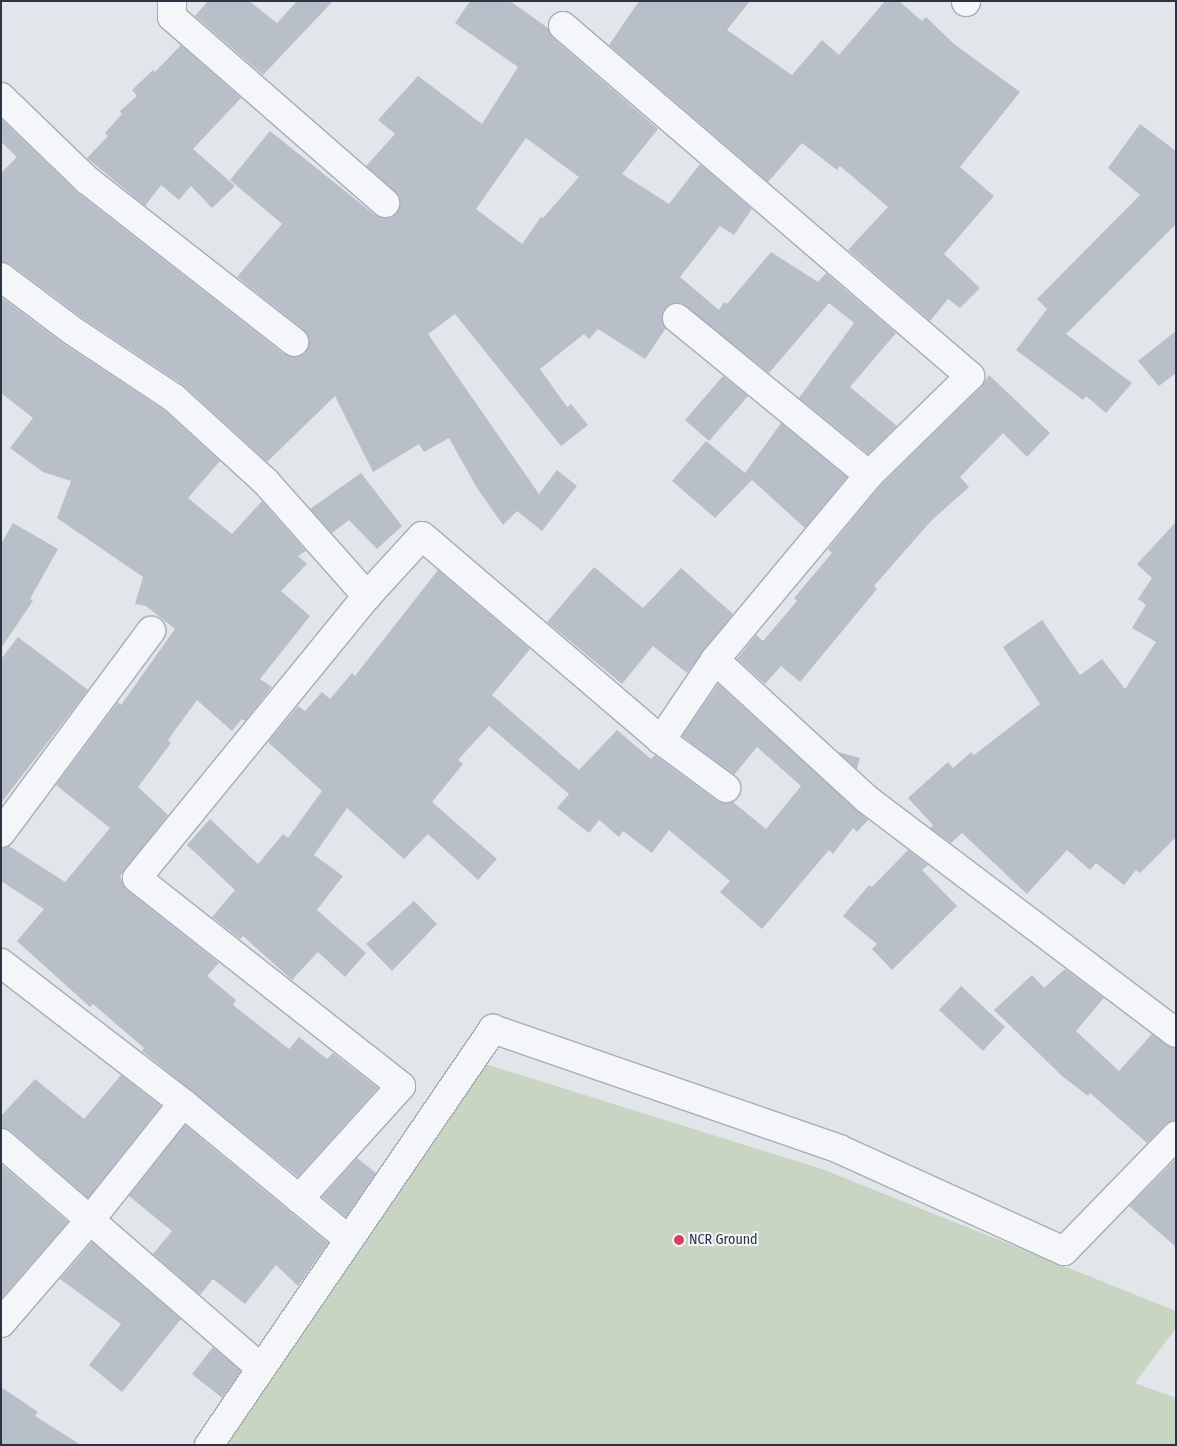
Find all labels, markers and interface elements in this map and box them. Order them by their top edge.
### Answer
place label: NCR Ground [689,1232,758,1248]
marker: NCR Ground [673,1234,685,1246]

